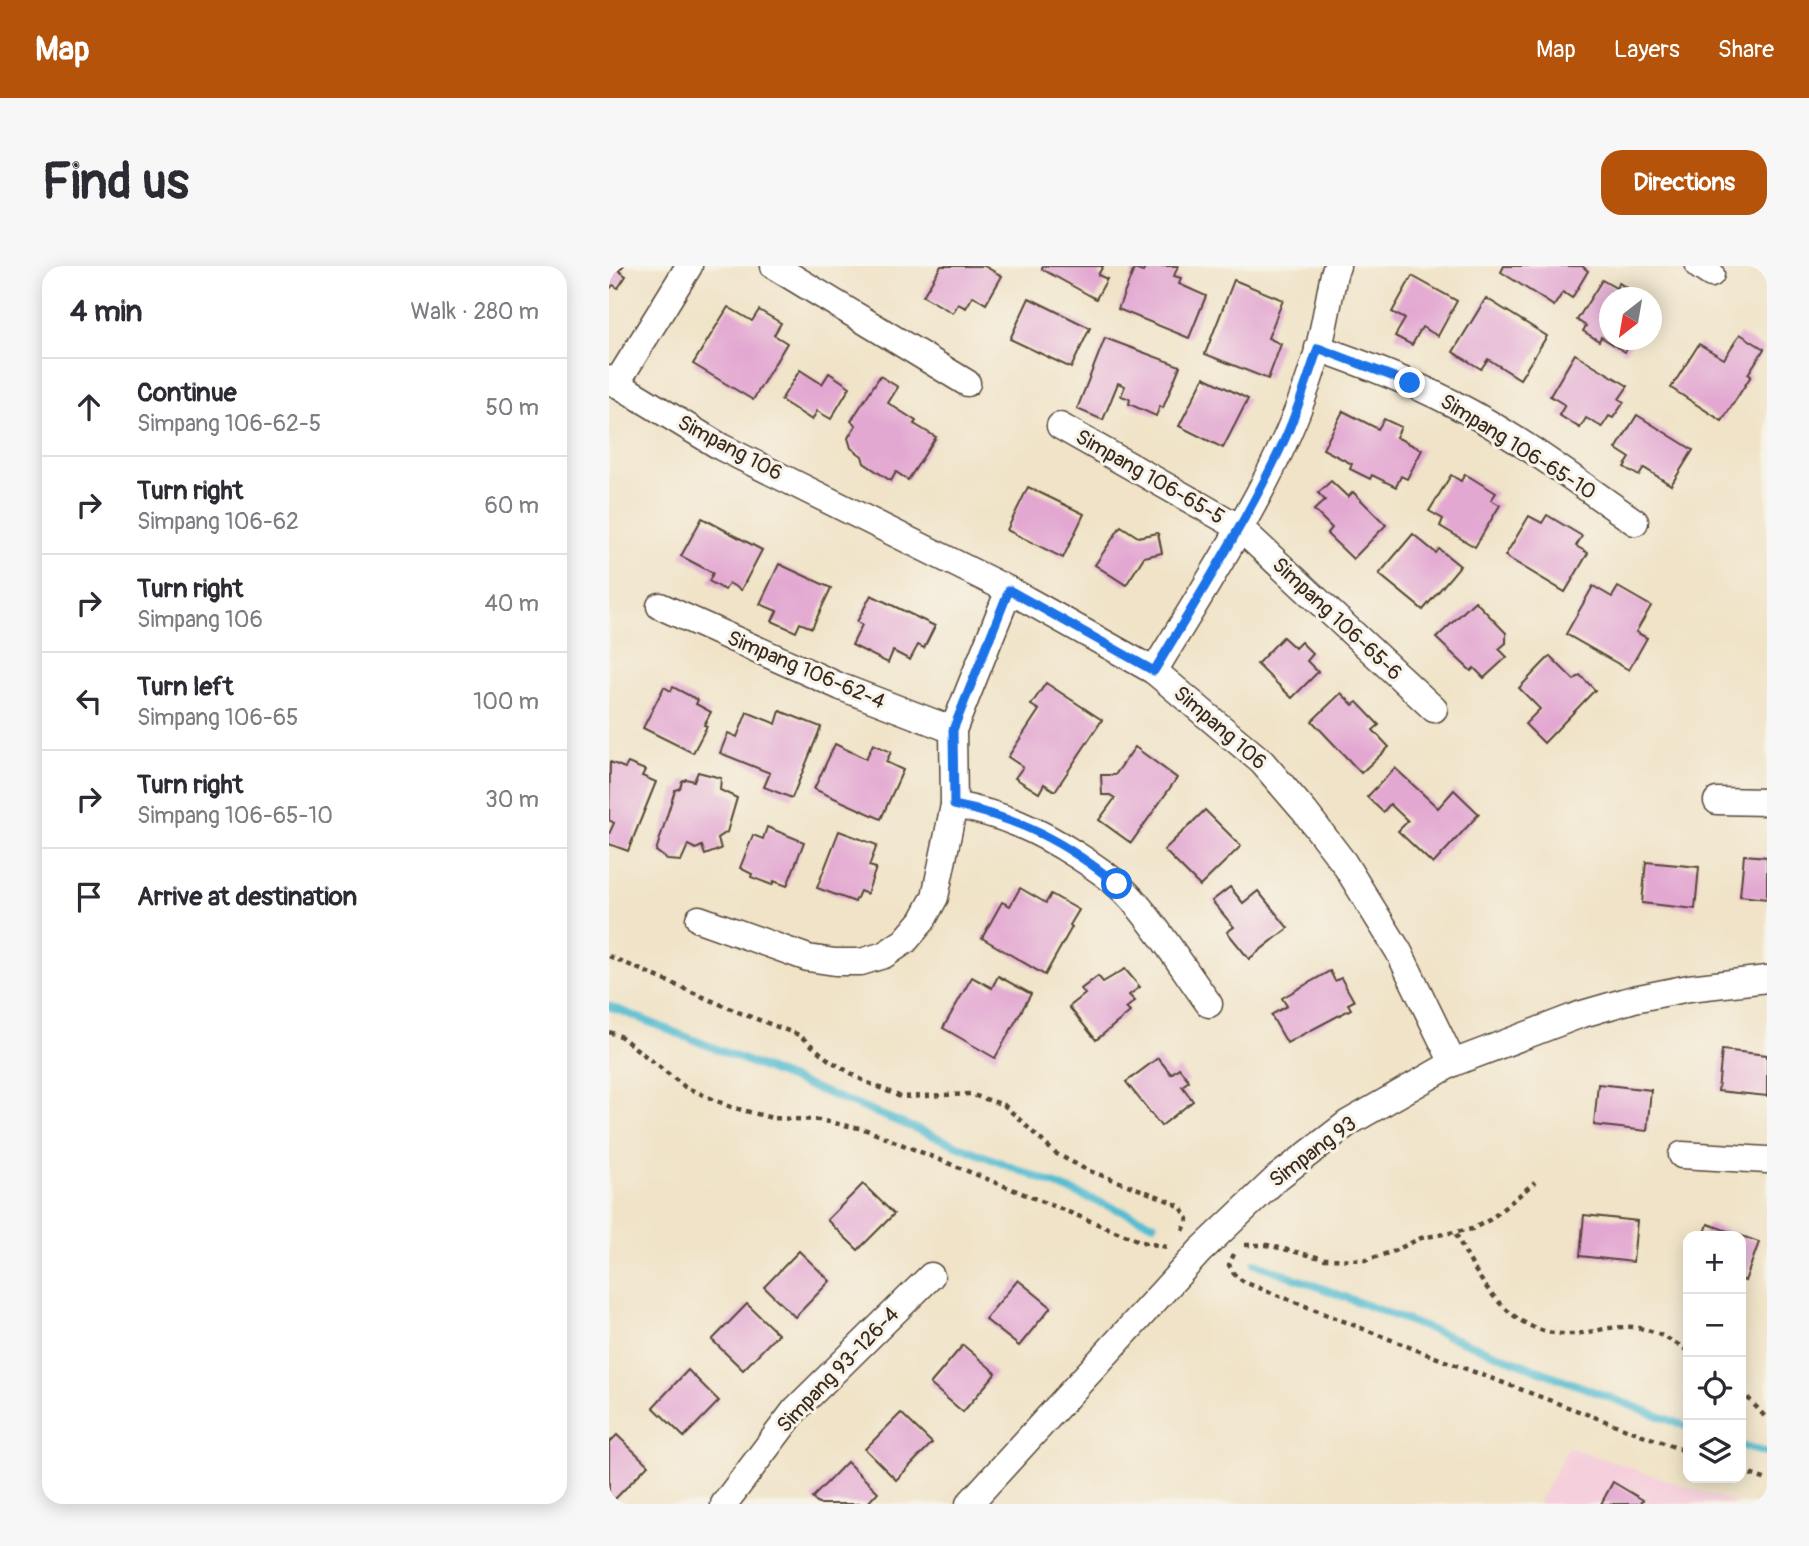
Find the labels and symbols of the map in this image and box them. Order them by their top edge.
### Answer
north arrow [1599,287,1662,350]
route end [1394,367,1425,398]
street label: Simpang 106-65-10 [1435,388,1601,506]
street label: Simpang 106 [673,409,787,487]
street label: Simpang 106-65-5 [1071,423,1229,531]
street label: Simpang 106-65-6 [1266,552,1408,686]
street label: Simpang 106-62-4 [723,625,889,715]
street label: Simpang 106 [1168,680,1272,776]
route start [1101,868,1132,899]
street label: Simpang 93 [1264,1110,1362,1194]
street label: Simpang 93-126-4 [771,1301,905,1439]

